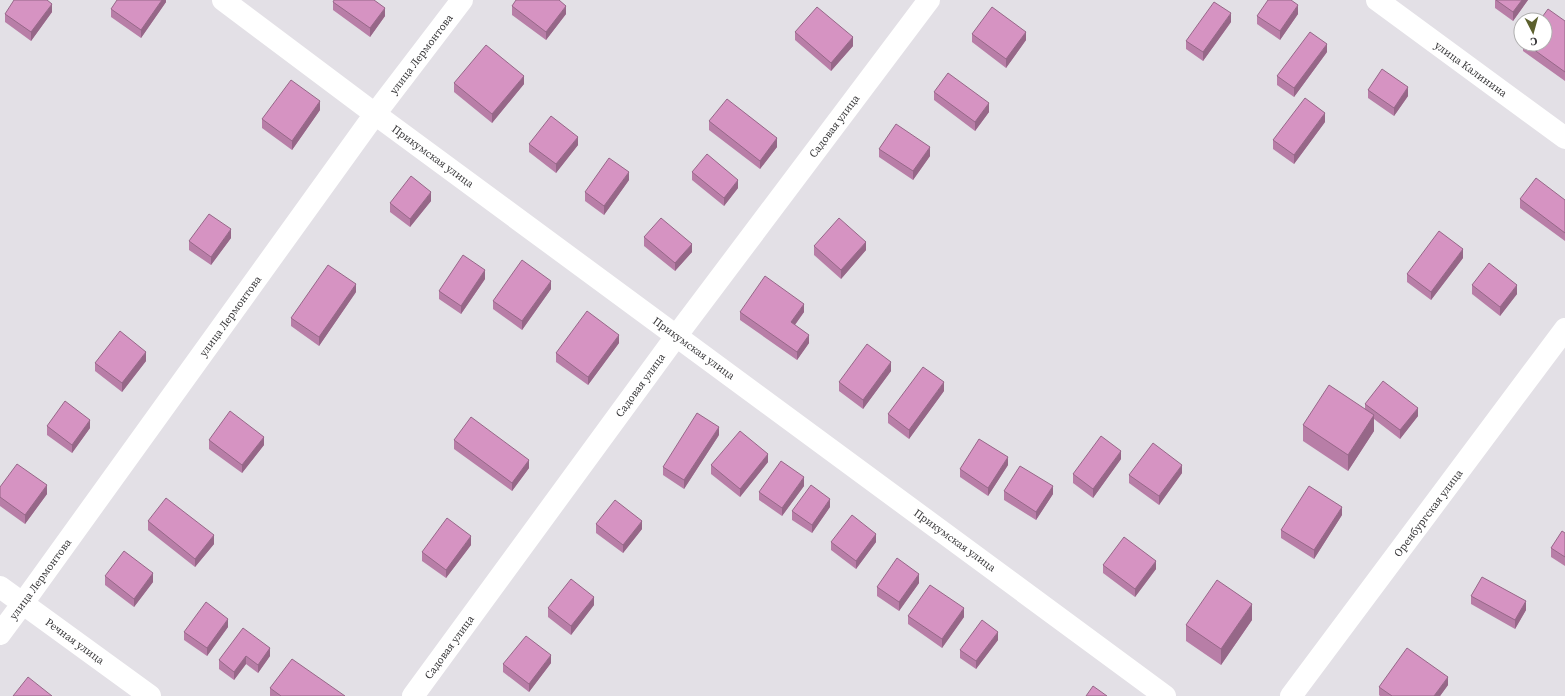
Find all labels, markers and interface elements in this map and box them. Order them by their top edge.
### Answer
street label: улица Лермонтова [386,11,457,98]
north arrow [1513,12,1553,52]
text: С [1530,34,1538,49]
street label: улица Калинина [1431,38,1510,101]
street label: Садовая улица [806,91,863,161]
street label: Прикумская улица [389,122,477,191]
street label: улица Лермонтова [196,272,265,360]
street label: Прикумская улица [650,314,738,383]
street label: Садовая улица [612,350,669,420]
street label: Оренбургская улица [1391,466,1466,560]
street label: Прикумская улица [911,506,999,575]
street label: улица Лермонтова [6,535,75,623]
street label: Садовая улица [421,612,478,682]
street label: Речная улица [42,615,108,668]

